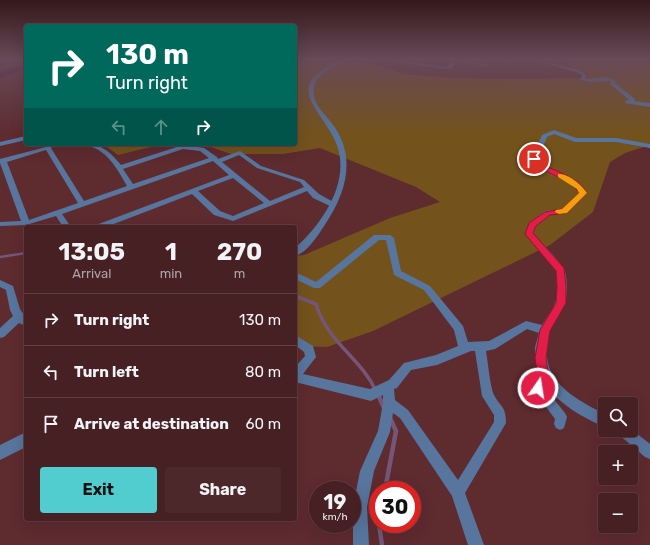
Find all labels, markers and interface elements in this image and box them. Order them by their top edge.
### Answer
text: 130 m [106,38,189,71]
icon: right [40,40,92,92]
text: Turn right [106,72,188,94]
icon: left [108,116,130,138]
icon: ahead [150,116,172,138]
icon: right [192,116,214,138]
pin [517,142,551,176]
icon: arrive [523,148,545,170]
text: 13:05 [59,238,125,266]
text: 1 [165,238,177,266]
text: 270 [217,238,262,266]
text: Arrival [72,266,111,281]
text: min [160,266,182,281]
text: m [234,266,245,281]
icon: right [40,309,62,331]
text: Turn right [74,311,149,329]
text: 130 m [239,311,281,329]
icon: left [40,361,62,383]
text: Turn left [74,363,139,381]
text: 80 m [245,363,281,381]
position arrow [517,367,559,409]
map controls [598,397,638,533]
button: search [598,397,638,437]
icon: arrive [40,413,62,435]
text: Arrive at destination [74,415,229,433]
text: 60 m [245,415,281,433]
button: + [598,445,638,485]
button: Exit [40,467,157,513]
button: Share [165,467,281,513]
speed limit sign: 30 [369,481,421,533]
text: 19 [324,490,346,514]
button: − [598,493,638,533]
text: km/h [323,511,347,523]

